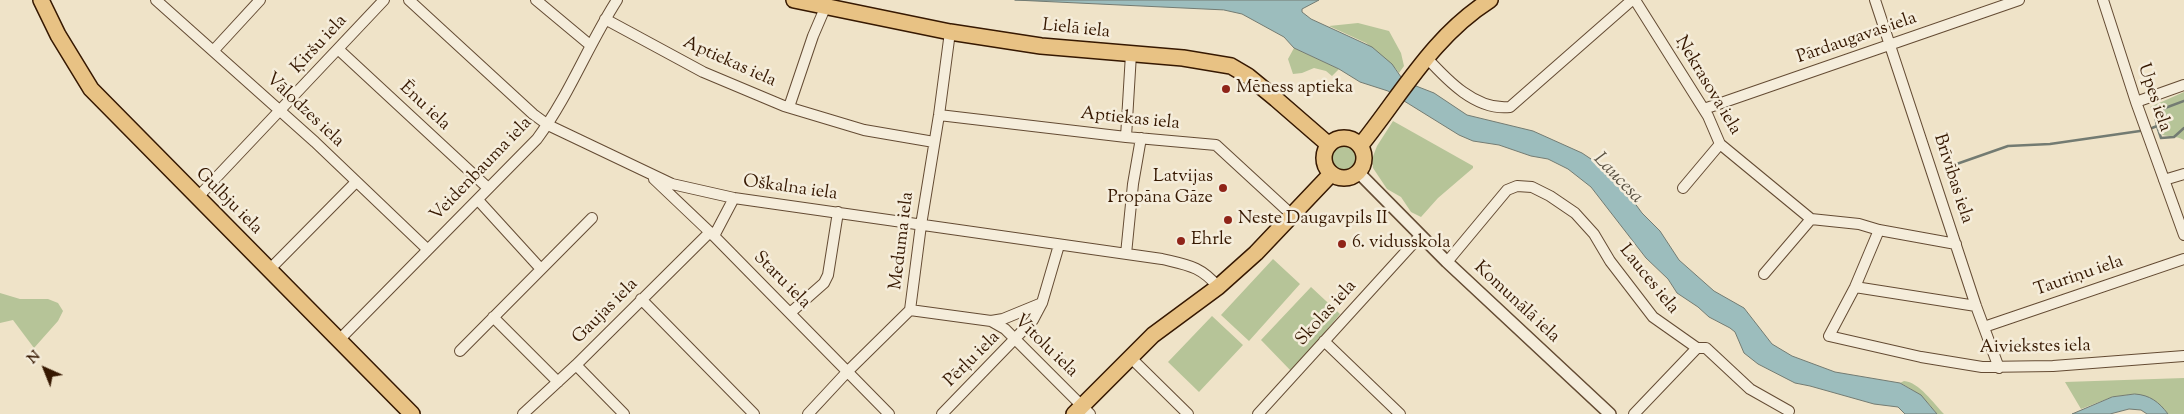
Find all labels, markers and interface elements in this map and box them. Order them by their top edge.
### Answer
street label: Pārdaugavas iela [1794,8,1920,70]
street label: Ķiršu iela [287,11,353,79]
street label: Lielā iela [1041,16,1111,44]
street label: Aptiekas iela [679,33,779,93]
street label: Ņekrasova iela [1669,33,1745,139]
street label: Upes iela [2131,61,2175,135]
street label: Vālodzes iela [260,69,348,153]
street label: Ēnu iela [394,78,454,136]
place label: Mēness aptieka [1236,78,1353,100]
marker: Mēness aptieka [1220,83,1232,95]
street label: Aptiekas iela [1079,104,1181,136]
street label: Veidenbauma iela [427,113,537,227]
street label: Brīvības iela [1927,131,1977,227]
water label: Laucesa [1587,149,1647,209]
street label: Gulbju iela [190,164,266,240]
place label: Latvijas Propāna Gāze [1107,167,1213,210]
street label: Oškalna iela [741,172,839,206]
marker: Latvijas Propāna Gāze [1217,182,1229,194]
street label: Meduma iela [886,191,920,291]
place label: Neste Daugavpils II [1238,209,1388,231]
marker: Neste Daugavpils II [1222,214,1234,226]
place label: Ehrle [1191,230,1232,252]
place label: 6. vidusskola [1352,233,1450,255]
marker: Ehrle [1175,235,1187,247]
marker: 6. vidusskola [1336,238,1348,250]
street label: Lauces iela [1613,241,1683,319]
street label: Staru iela [748,248,814,314]
street label: Tauriņu iela [2032,252,2126,302]
street label: Komunālā iela [1468,258,1564,348]
street label: Gaujas iela [569,275,643,349]
street label: Skolas iela [1292,277,1362,351]
street label: Vītolu iela [1008,311,1082,383]
street label: Pērļu iela [941,328,1005,392]
street label: Aiviekstes iela [1979,336,2091,360]
north arrow [20,344,70,394]
text: N [24,347,46,369]

